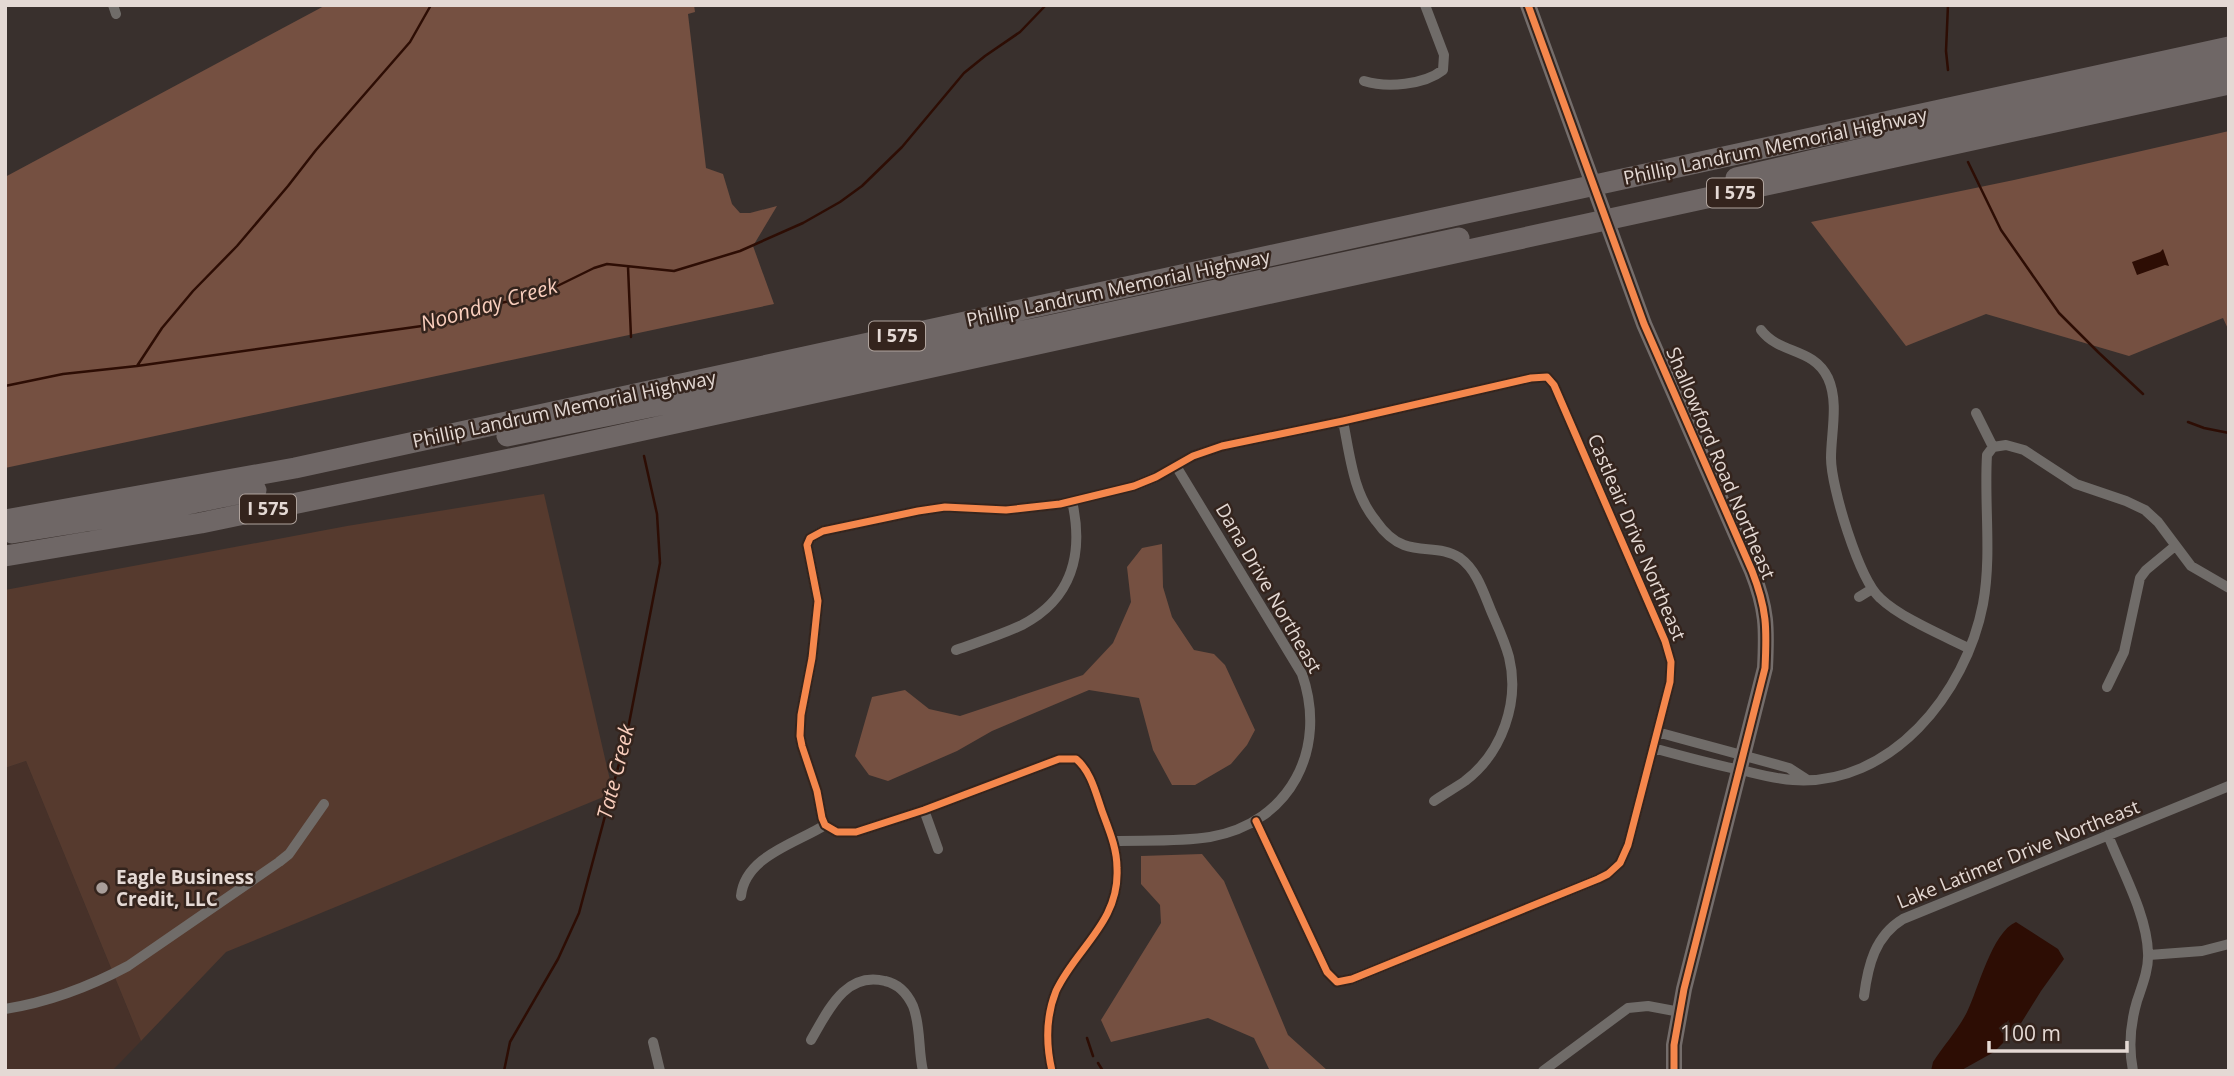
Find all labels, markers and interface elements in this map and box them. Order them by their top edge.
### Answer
street label: Phillip Landrum Memorial Highway [1621,101,1930,191]
road number: I 575 [1707,178,1763,208]
street label: Phillip Landrum Memorial Highway [964,243,1273,333]
water label: Noonday Creek [417,271,561,337]
road number: I 575 [869,322,925,350]
street label: Shallowford Road Northeast [1660,343,1782,583]
street label: Phillip Landrum Memorial Highway [410,364,719,454]
street label: Castleair Drive Northeast [1582,430,1692,645]
road number: I 575 [240,494,296,524]
street label: Dana Drive Northeast [1210,498,1328,678]
water label: Tate Creek [590,721,641,822]
street label: Lake Latimer Drive Northeast [1893,793,2143,915]
place label: Eagle Business Credit, LLC [116,864,254,912]
marker: Eagle Business Credit, LLC [94,880,110,896]
scale bar [1989,1010,2127,1054]
text: 100 m [2000,1019,2061,1047]

